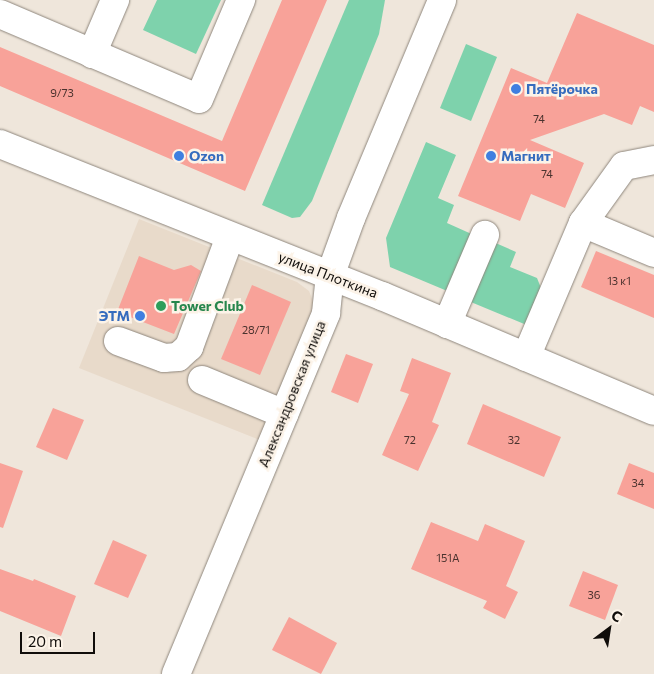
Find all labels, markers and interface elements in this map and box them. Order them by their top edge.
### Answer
place label: Пятёрочка [526,81,598,97]
marker: Пятёрочка [510,83,522,95]
house number: 9/73 [50,86,74,100]
house number: 74 [533,112,545,126]
place label: Ozon [189,148,224,164]
place label: Магнит [501,148,551,164]
marker: Ozon [173,150,185,162]
marker: Магнит [485,150,497,162]
house number: 74 [541,167,553,181]
street label: улица Плоткина [276,248,380,302]
house number: 13 к1 [607,274,631,288]
place label: Tower Club [171,298,244,314]
marker: Tower Club [155,300,167,312]
place label: ЭТМ [99,308,130,324]
marker: ЭТМ [134,310,146,322]
street label: Александровская улица [255,318,329,470]
house number: 28/71 [242,323,270,337]
house number: 72 [404,433,416,447]
house number: 32 [508,433,520,447]
house number: 34 [632,476,644,490]
house number: 151А [436,551,460,565]
house number: 36 [588,588,600,602]
north arrow [584,604,634,654]
text: С [608,606,625,625]
scale bar [22,622,98,654]
text: 20 m [28,632,62,650]

